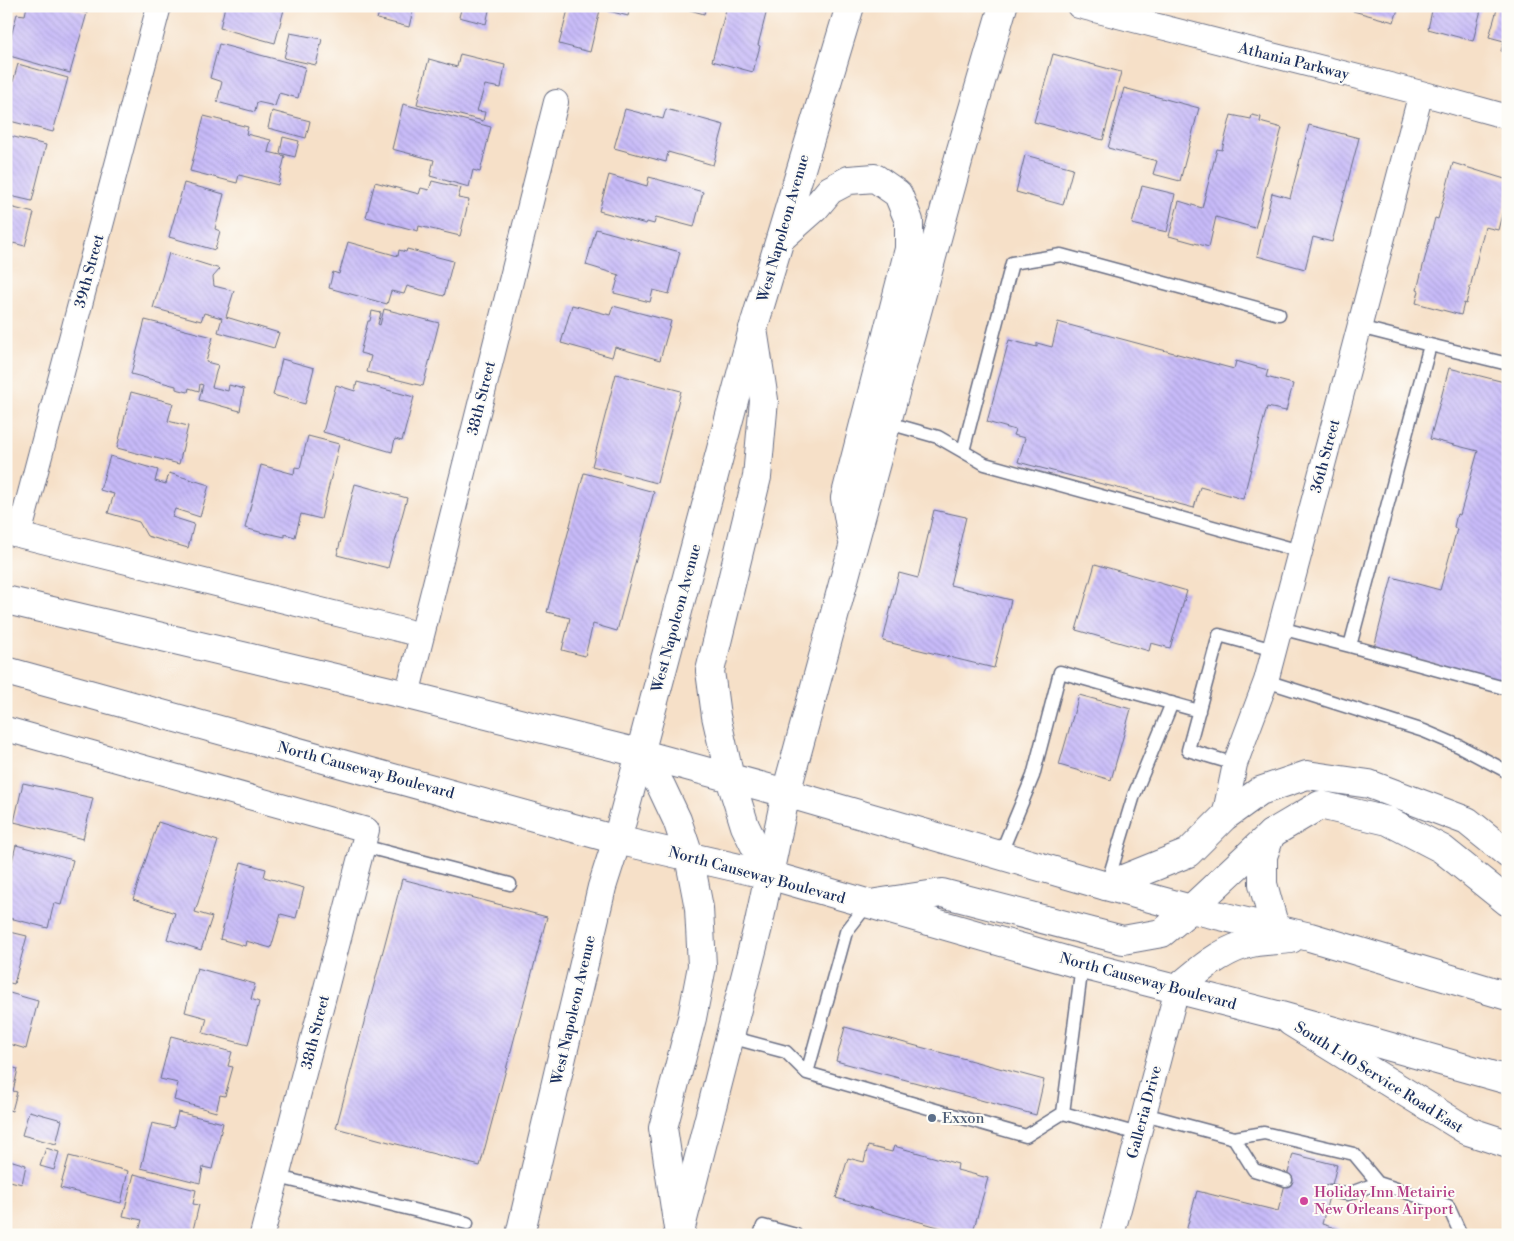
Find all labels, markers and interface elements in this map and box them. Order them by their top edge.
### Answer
street label: Athania Parkway [1236,38,1352,85]
street label: West Napoleon Avenue [753,152,814,305]
street label: 39th Street [71,231,109,310]
street label: 38th Street [463,358,500,437]
street label: 36th Street [1307,416,1345,495]
street label: West Napoleon Avenue [647,542,705,695]
street label: North Causeway Boulevard [275,738,457,803]
street label: North Causeway Boulevard [666,843,848,908]
street label: West Napoleon Avenue [547,934,600,1088]
street label: North Causeway Boulevard [1057,949,1239,1014]
street label: 38th Street [297,992,334,1071]
street label: South I-10 Service Road East [1291,1018,1467,1138]
street label: Galleria Drive [1123,1063,1166,1161]
place label: Exxon [942,1109,985,1128]
marker: Exxon [926,1112,938,1124]
place label: Holiday Inn Metairie New Orleans Airport [1314,1183,1455,1219]
marker: Holiday Inn Metairie New Orleans Airport [1298,1195,1310,1207]

